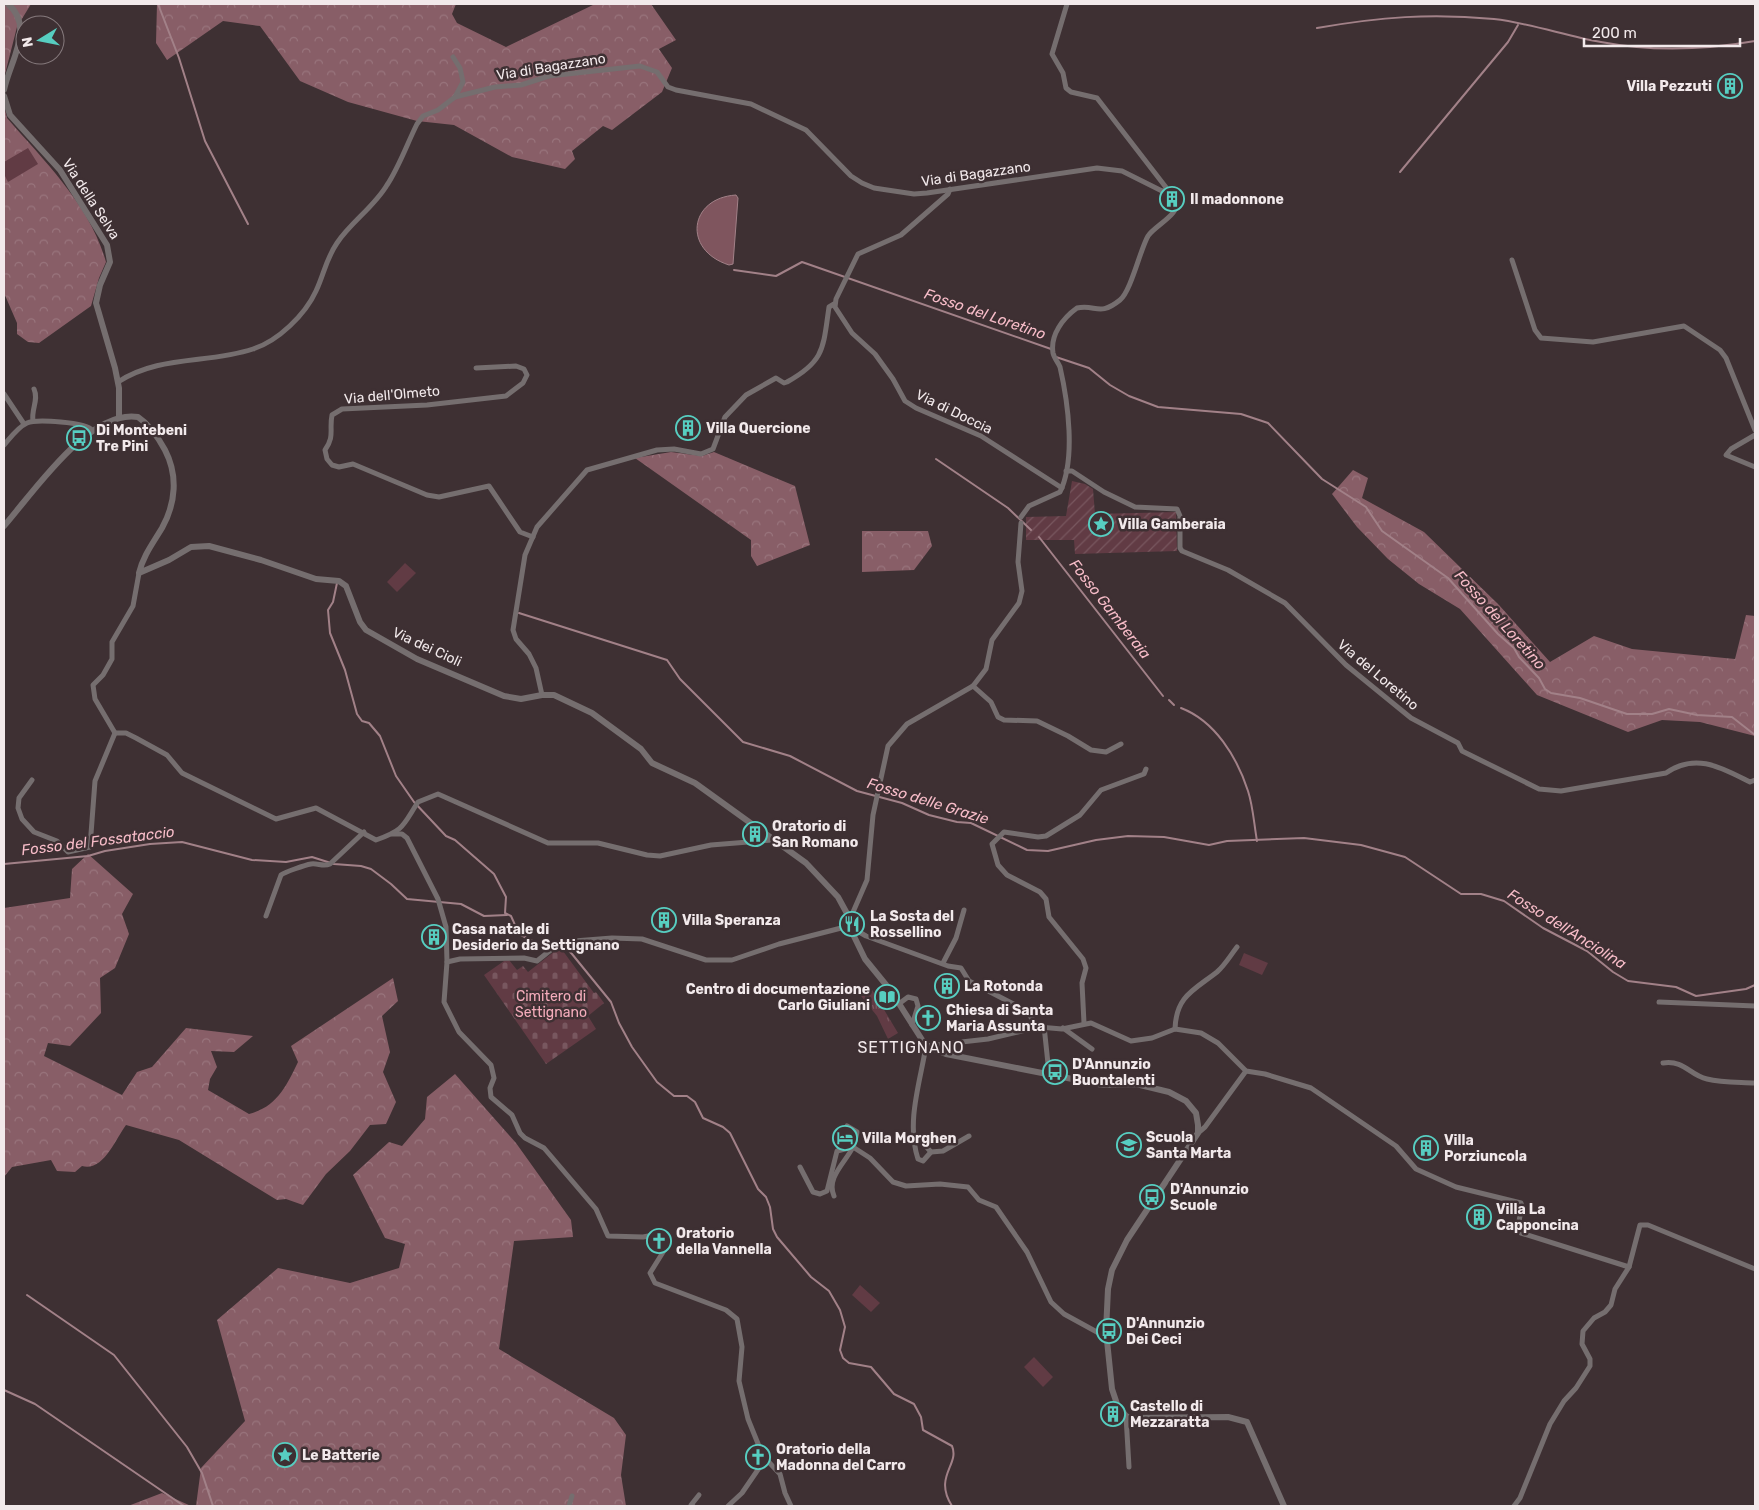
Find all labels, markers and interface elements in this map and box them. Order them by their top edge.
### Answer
north arrow [15,15,65,65]
scale bar [1584,15,1740,47]
text: 200 m [1592,24,1637,42]
text: N [18,36,37,49]
street label: Via di Bagazzano [495,50,607,84]
building icon: Villa Pezzuti [1717,73,1743,99]
place label: Villa Pezzuti [1627,78,1712,95]
street label: Via della Selva [59,155,123,243]
street label: Via di Bagazzano [920,158,1032,190]
building icon: Il madonnone [1159,186,1185,212]
place label: Il madonnone [1190,191,1284,208]
water label: Fosso del Loretino [922,285,1048,343]
street label: Via dell'Olmeto [343,382,441,408]
street label: Via di Doccia [913,386,995,438]
building icon: Villa Quercione [675,415,701,441]
place label: Villa Quercione [706,420,811,437]
place label: Di Montebeni Tre Pini [96,422,187,455]
bus stop icon: Di Montebeni Tre Pini [66,425,92,451]
place icon: Villa Gamberaia [1088,511,1114,537]
place label: Villa Gamberaia [1118,516,1226,533]
water label: Fosso Gamberaia [1066,556,1155,663]
water label: Fosso del Loretino [1451,567,1550,674]
street label: Via dei Cioli [390,624,464,670]
street label: Via del Loretino [1334,636,1422,714]
water label: Fosso delle Grazie [865,774,991,828]
place label: Oratorio di San Romano [772,818,858,851]
building icon: Oratorio di San Romano [742,821,768,847]
water label: Fosso del Fossataccio [20,823,176,859]
water label: Fosso dell'Anciolina [1504,885,1630,973]
building icon: Villa Speranza [651,907,677,933]
place label: La Sosta del Rossellino [870,908,954,941]
restaurant icon: La Sosta del Rossellino [839,911,865,937]
place label: Villa Speranza [682,912,781,929]
place label: Casa natale di Desiderio da Settignano [452,921,620,954]
building icon: Casa natale di Desiderio da Settignano [421,924,447,950]
building icon: La Rotonda [934,973,960,999]
place label: La Rotonda [964,978,1043,995]
place label: Centro di documentazione Carlo Giuliani [686,981,870,1014]
library icon: Centro di documentazione Carlo Giuliani [874,984,900,1010]
park label: Cimitero di Settignano [515,988,587,1021]
place label: Chiesa di Santa Maria Assunta [946,1002,1053,1035]
church icon: Chiesa di Santa Maria Assunta [915,1005,941,1031]
district label: SETTIGNANO [857,1038,965,1057]
place label: D'Annunzio Buontalenti [1072,1056,1155,1089]
bus stop icon: D'Annunzio Buontalenti [1042,1059,1068,1085]
hotel icon: Villa Morghen [832,1125,858,1151]
place label: Scuola Santa Marta [1146,1129,1231,1162]
place label: Villa Morghen [862,1130,957,1147]
school or university icon: Scuola Santa Marta [1116,1132,1142,1158]
place label: Villa Porziuncola [1444,1132,1527,1165]
building icon: Villa Porziuncola [1413,1135,1439,1161]
place label: D'Annunzio Scuole [1170,1181,1249,1214]
bus stop icon: D'Annunzio Scuole [1139,1184,1165,1210]
place label: Villa La Capponcina [1496,1201,1579,1234]
building icon: Villa La Capponcina [1466,1204,1492,1230]
place label: Oratorio della Vannella [676,1225,772,1258]
church icon: Oratorio della Vannella [646,1228,672,1254]
place label: D'Annunzio Dei Ceci [1126,1315,1205,1348]
bus stop icon: D'Annunzio Dei Ceci [1096,1318,1122,1344]
place label: Castello di Mezzaratta [1130,1398,1209,1431]
building icon: Castello di Mezzaratta [1100,1401,1126,1427]
place label: Oratorio della Madonna del Carro [776,1441,906,1474]
place icon: Le Batterie [272,1442,298,1468]
church icon: Oratorio della Madonna del Carro [745,1444,771,1470]
place label: Le Batterie [302,1447,380,1464]

